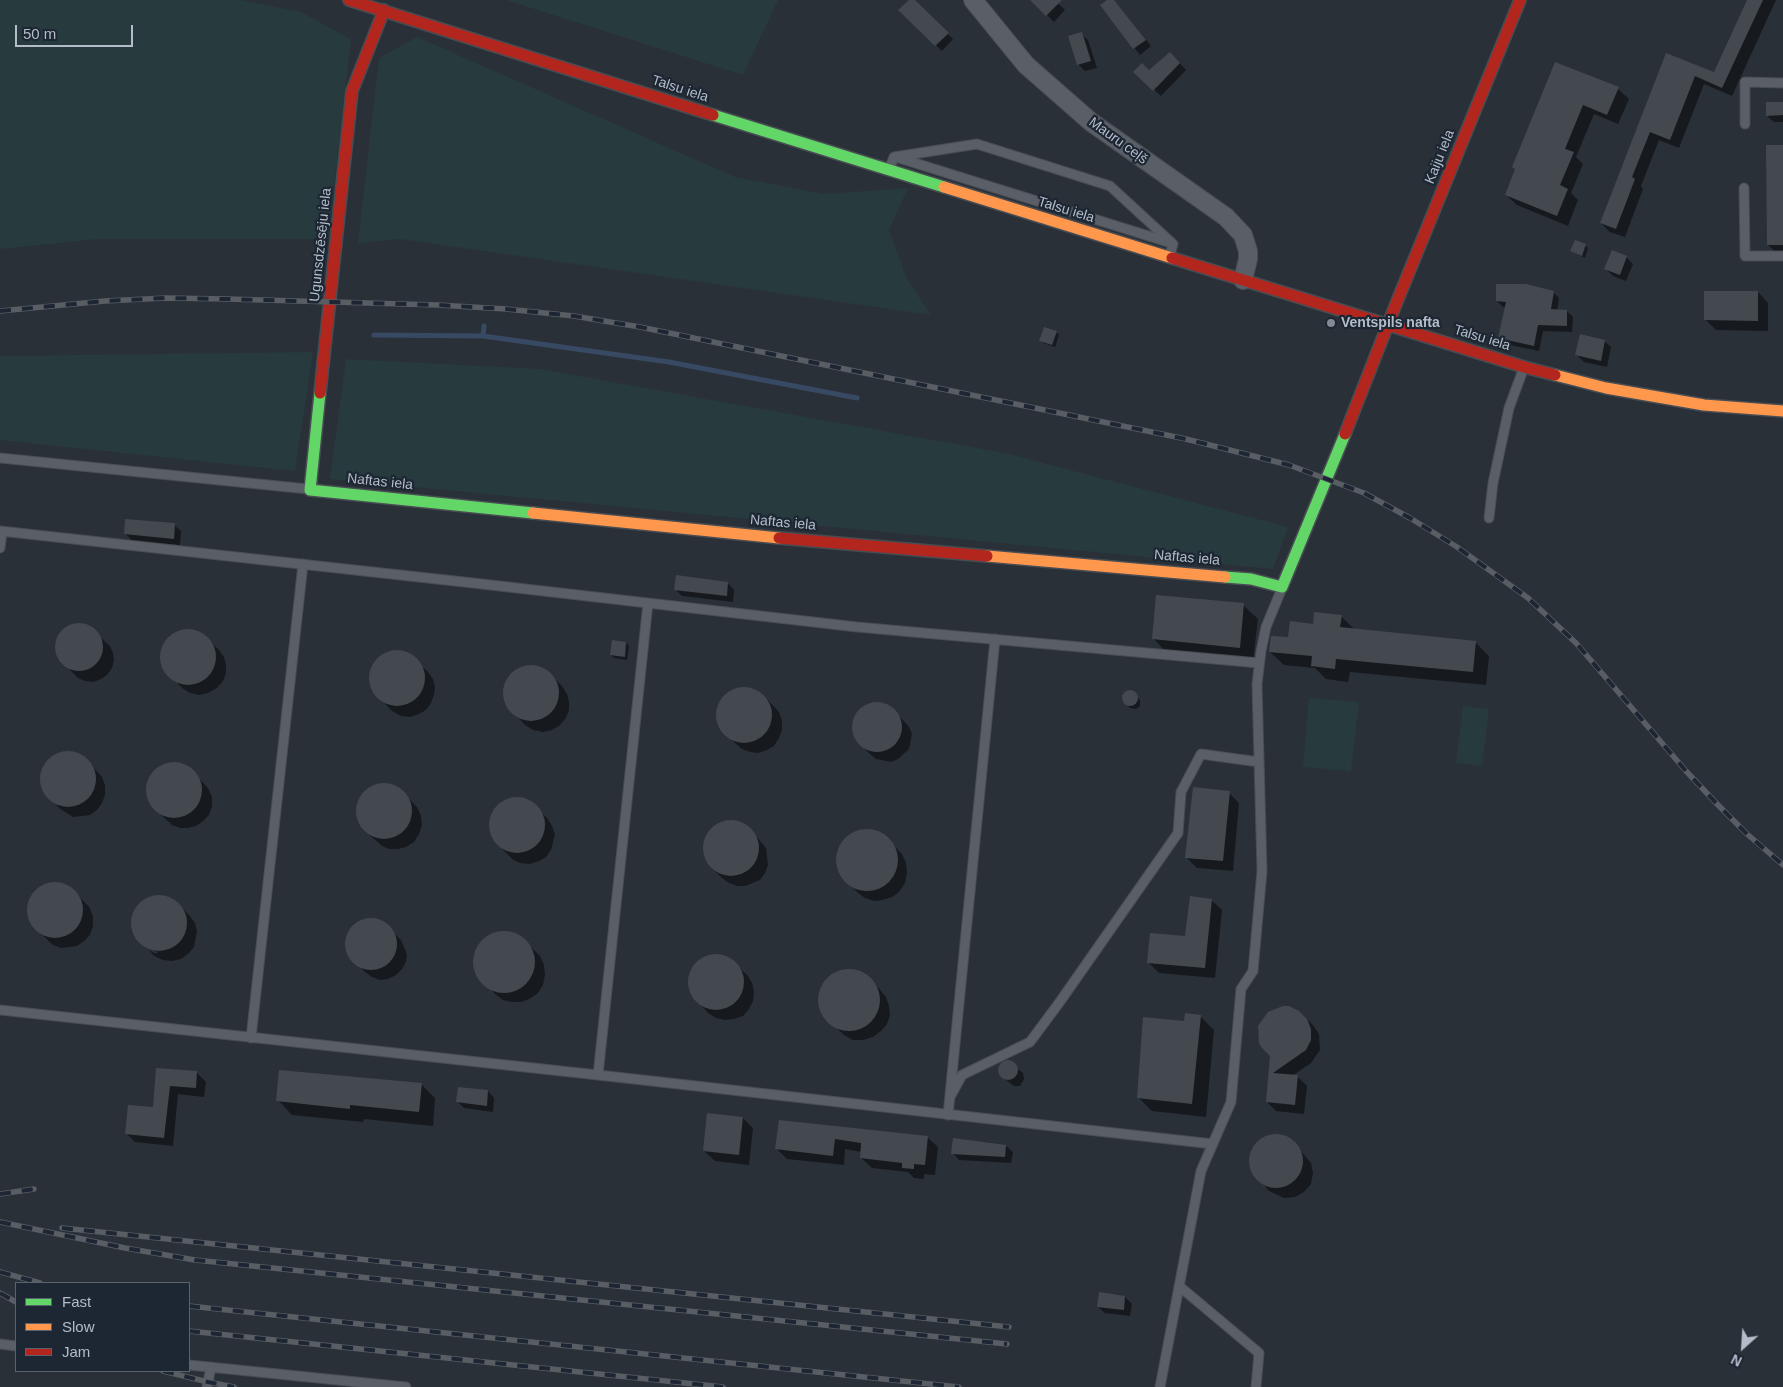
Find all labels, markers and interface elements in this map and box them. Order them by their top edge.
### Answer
scale bar [18,15,135,47]
text: 50 m [23,25,56,42]
street label: Talsu iela [650,72,710,106]
street label: Mauru ceļš [1085,114,1151,168]
street label: Kaiju iela [1422,128,1458,186]
street label: Ugunsdzēsēju iela [307,187,335,303]
street label: Talsu iela [1036,193,1096,227]
place label: Ventspils nafta [1341,315,1440,331]
marker: Ventspils nafta [1325,317,1337,329]
street label: Talsu iela [1452,321,1512,355]
street label: Naftas iela [346,470,414,494]
street label: Naftas iela [749,512,817,534]
street label: Naftas iela [1153,547,1221,569]
legend [15,1282,190,1372]
text: Fast [62,1293,91,1310]
text: Slow [62,1318,95,1335]
north arrow [1718,1322,1768,1372]
text: Jam [62,1343,90,1360]
text: N [1728,1351,1744,1370]

